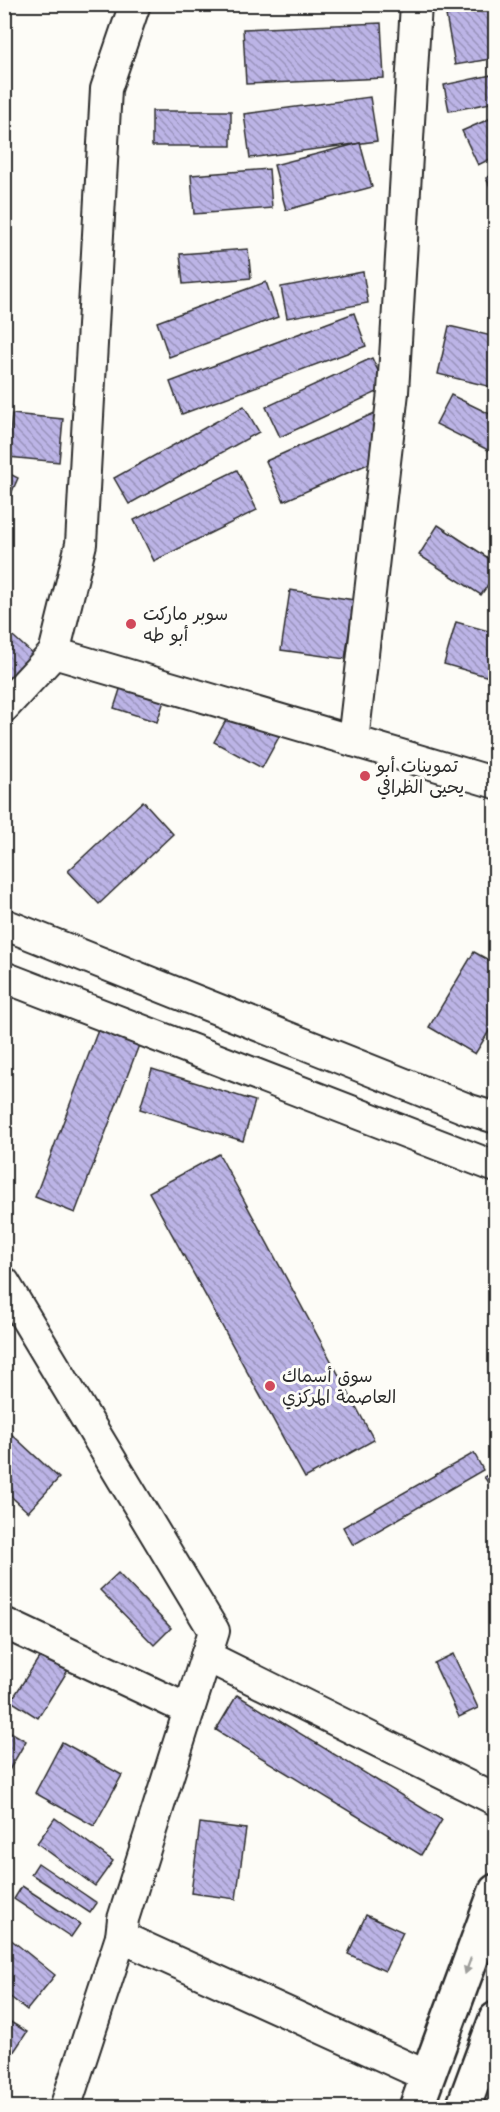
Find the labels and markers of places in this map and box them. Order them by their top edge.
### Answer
place label: سوبر ماركت أبو طه [143,604,228,646]
marker: سوبر ماركت أبو طه [124,617,138,631]
place label: تموينات أبو يحيى الظرافي [375,756,464,800]
marker: تموينات أبو يحيى الظرافي [358,769,372,783]
place label: سوق أسماك العاصمة المركزي [282,1366,396,1410]
marker: سوق أسماك العاصمة المركزي [263,1379,277,1393]

